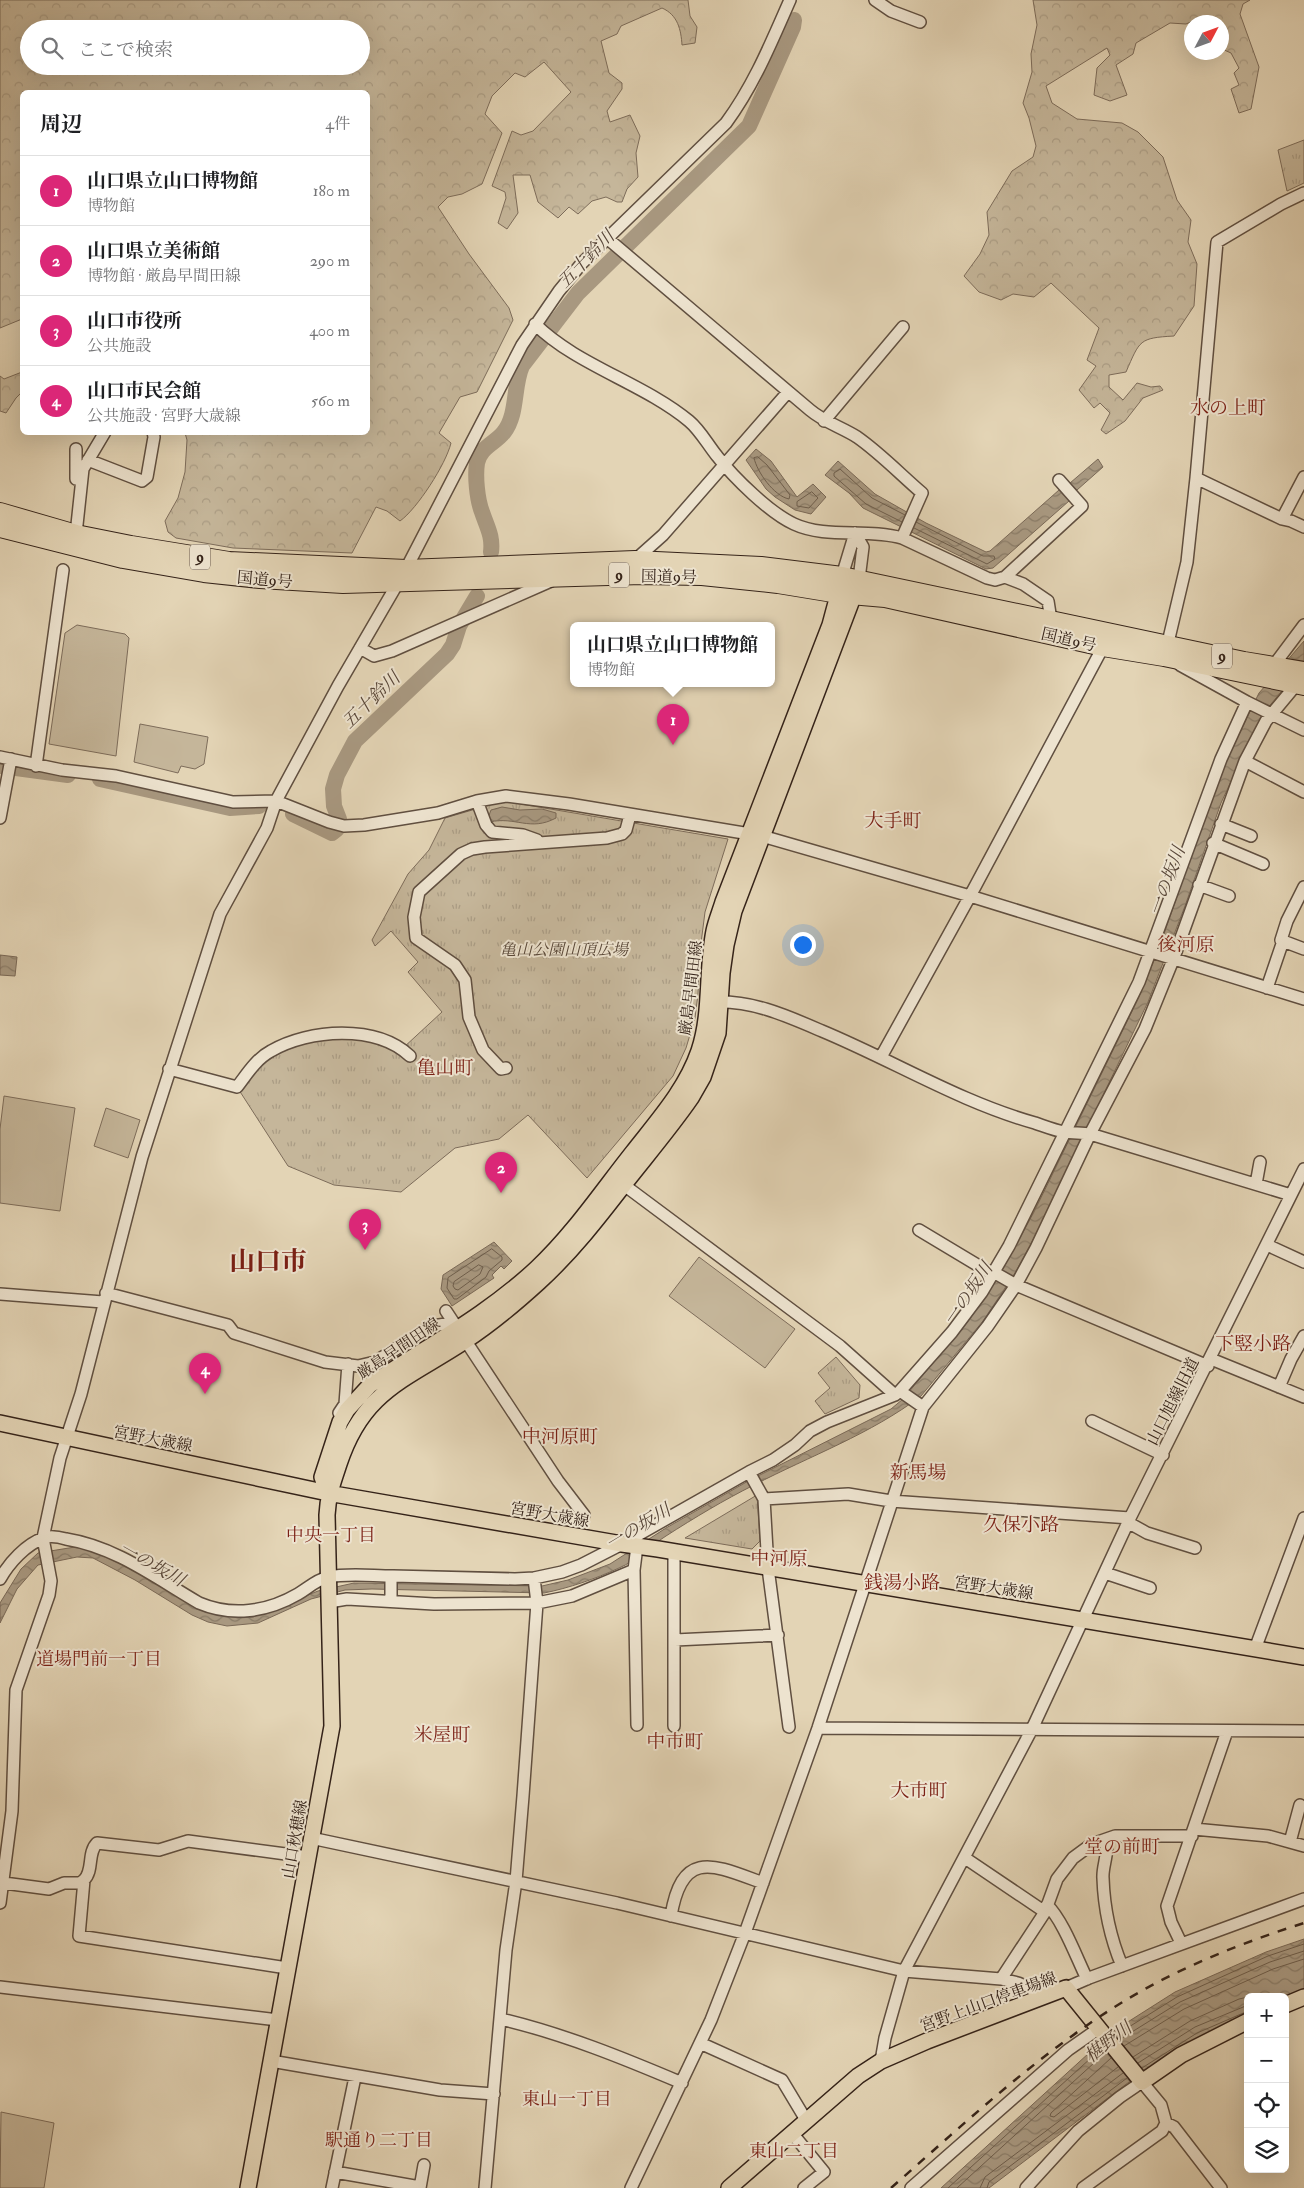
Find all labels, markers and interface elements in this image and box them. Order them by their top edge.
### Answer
north arrow [1184,15,1229,60]
search box [20,20,370,75]
icon: search [38,34,66,62]
text: ここで検索 [78,38,173,62]
text: 周辺 [40,111,82,138]
text: 4件 [325,114,350,134]
text: 山口県立山口博物館 [87,169,258,193]
text: 1 [53,181,59,201]
text: 180 m [313,181,350,201]
text: 博物館 [87,196,135,216]
water label: 五十鈴川 [553,224,621,293]
text: 山口県立美術館 [87,239,220,263]
text: 2 [52,251,60,271]
text: 290 m [310,251,350,271]
text: 博物館 · 厳島早間田線 [87,266,241,286]
text: 山口市役所 [87,309,182,333]
text: 3 [53,321,59,341]
text: 400 m [309,321,350,341]
text: 公共施設 [87,336,151,356]
text: 山口市民会館 [87,379,201,403]
text: 4 [52,391,60,411]
text: 560 m [311,391,350,411]
district label: 水の上町 [1190,396,1266,420]
text: 公共施設 · 宮野大歳線 [87,406,241,426]
road number: 9 [190,544,210,570]
road number: 9 [609,562,629,588]
street label: 国道9号 [641,567,697,587]
street label: 国道9号 [236,568,294,592]
popup [570,622,775,687]
street label: 国道9号 [1039,624,1098,656]
text: 山口県立山口博物館 [587,633,758,657]
road number: 9 [1212,644,1232,668]
text: 博物館 [587,660,635,680]
water label: 五十鈴川 [337,666,407,734]
pin: 1 [657,704,689,745]
district label: 大手町 [864,809,922,833]
water label: 一の坂川 [1144,842,1191,919]
your location [790,932,816,958]
district label: 後河原 [1157,933,1215,957]
street label: 厳島早間田線 [675,939,707,1037]
park label: 亀山公園山頂広場 [500,940,630,960]
district label: 亀山町 [416,1056,474,1080]
pin: 2 [485,1152,517,1193]
pin: 3 [349,1209,381,1250]
district label: 山口市 [229,1246,307,1278]
water label: 一の坂川 [939,1256,999,1331]
street label: 厳島早間田線 [353,1314,444,1384]
district label: 下竪小路 [1215,1332,1291,1356]
pin: 4 [189,1353,221,1394]
street label: 山口旭線旧道 [1142,1354,1204,1449]
street label: 宮野大歳線 [112,1422,194,1456]
district label: 中河原町 [522,1425,598,1449]
district label: 新馬場 [889,1461,947,1485]
street label: 宮野大歳線 [509,1498,591,1532]
water label: 一の坂川 [601,1498,677,1556]
district label: 久保小路 [983,1513,1059,1537]
district label: 中央一丁目 [286,1524,376,1547]
water label: 一の坂川 [115,1537,191,1593]
district label: 中河原 [750,1547,808,1571]
district label: 銭湯小路 [864,1571,940,1595]
street label: 宮野大歳線 [953,1572,1035,1604]
district label: 道場門前一丁目 [36,1648,162,1671]
district label: 米屋町 [413,1723,471,1747]
district label: 中市町 [646,1730,704,1754]
district label: 大市町 [890,1779,948,1803]
street label: 山口秋穂線 [278,1798,312,1880]
district label: 堂の前町 [1084,1835,1160,1859]
street label: 宮野上山口停車場線 [917,1968,1059,2036]
map controls [1244,1993,1289,2173]
button: + [1244,1993,1289,2038]
water label: 椹野川 [1080,2015,1138,2068]
button: − [1244,2038,1289,2083]
button: locate [1244,2083,1289,2128]
district label: 東山一丁目 [522,2088,612,2111]
button: layers [1244,2128,1289,2173]
district label: 駅通り二丁目 [325,2129,433,2152]
district label: 東山二丁目 [749,2140,839,2163]

